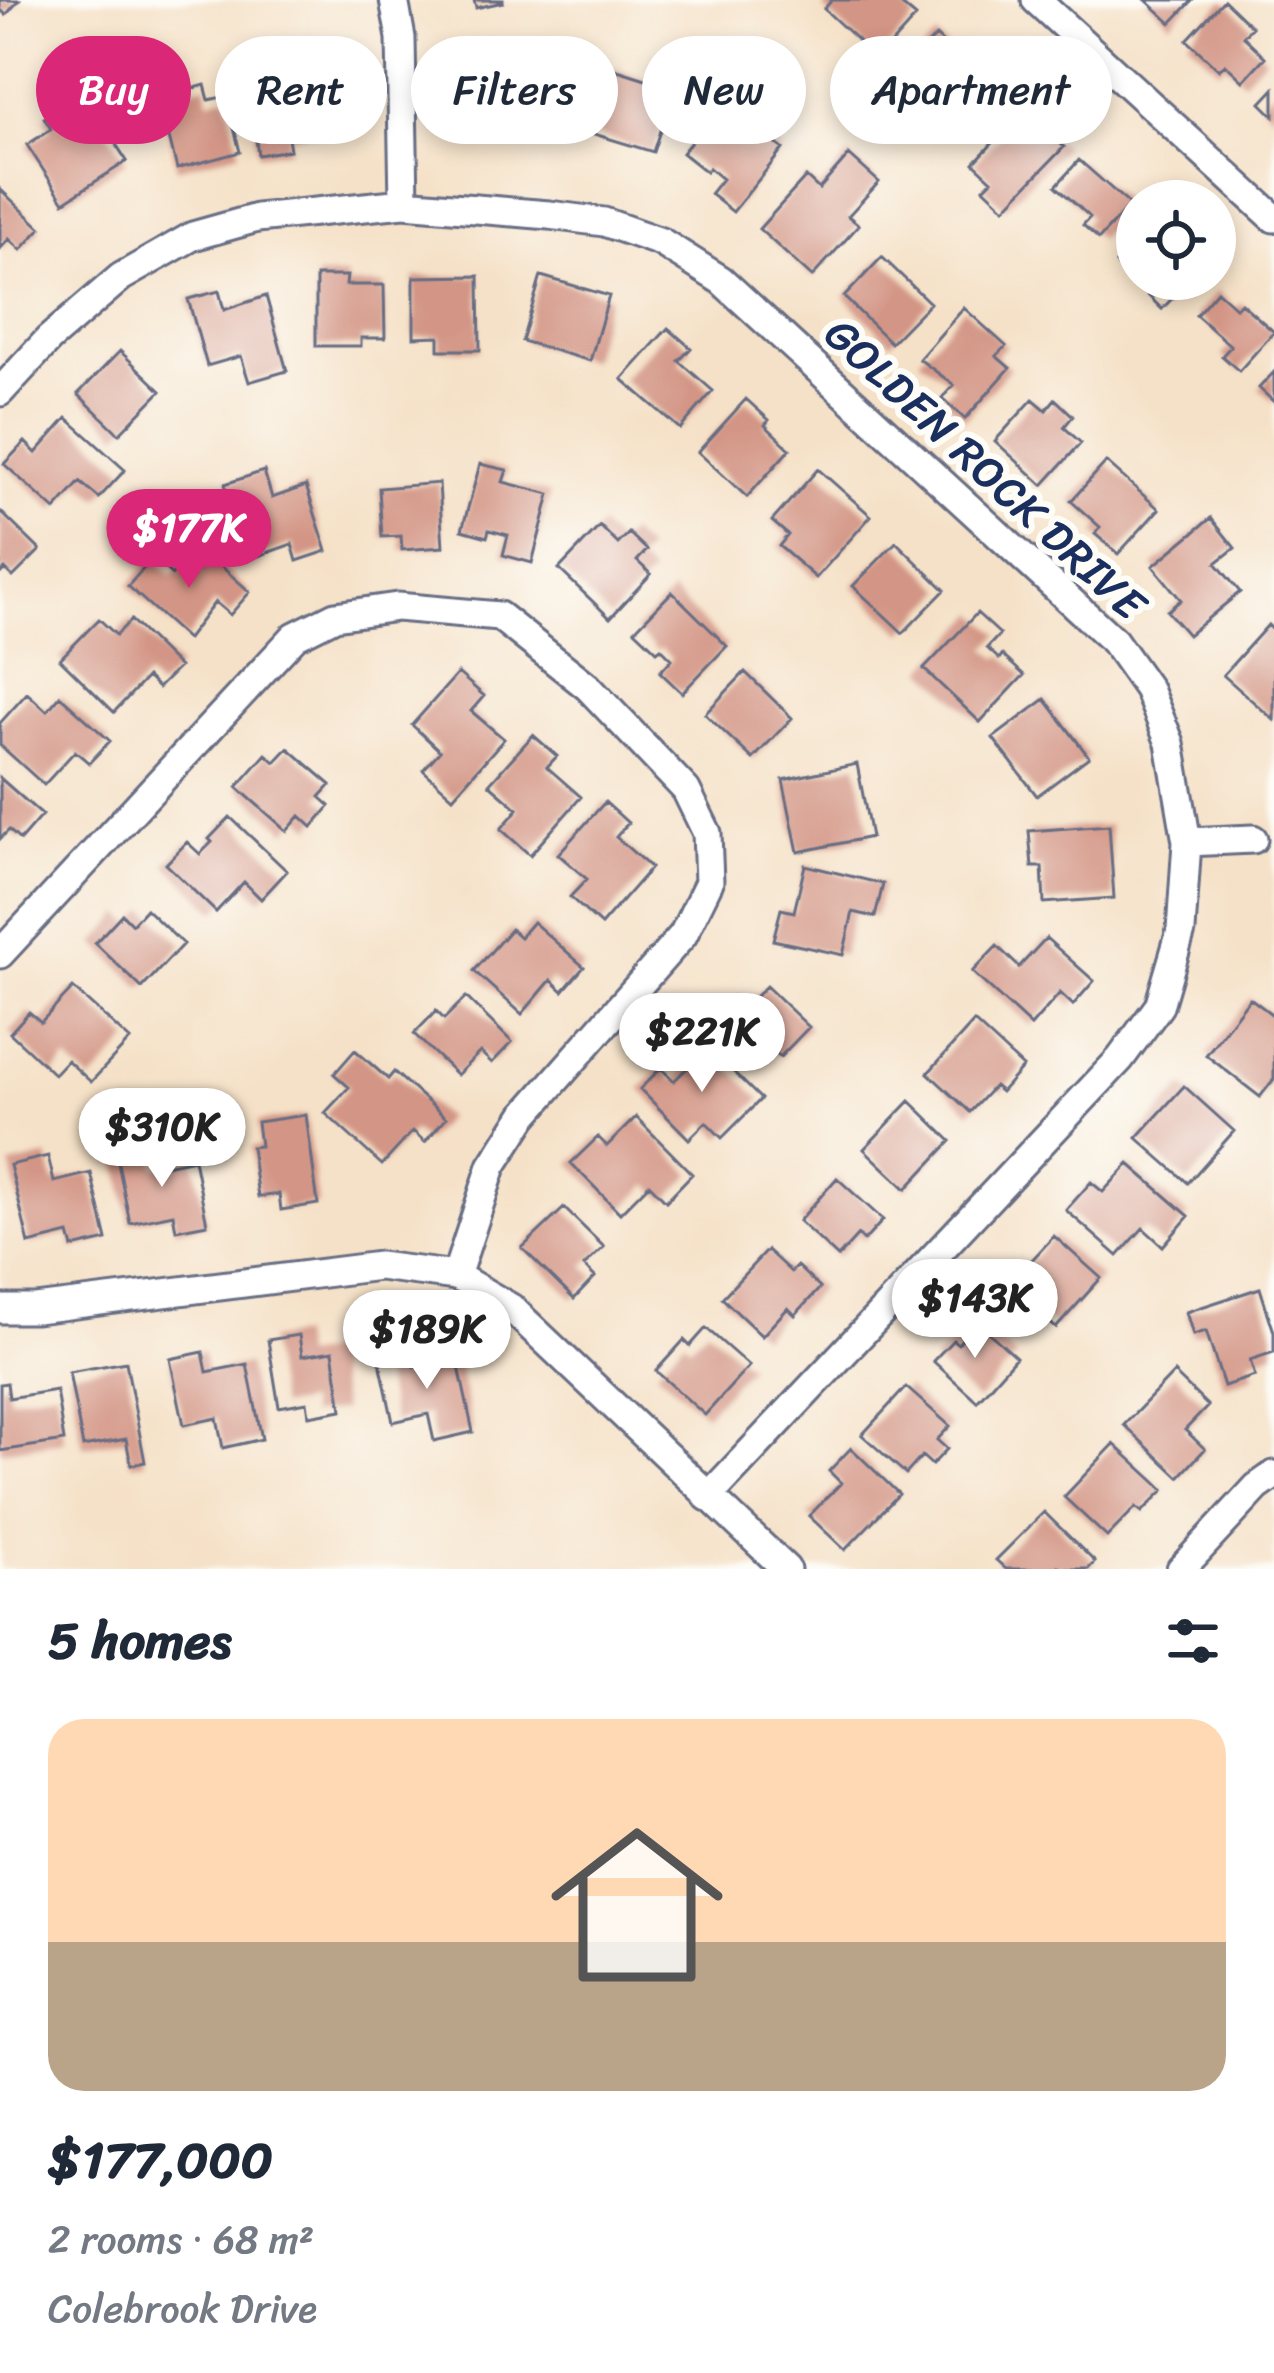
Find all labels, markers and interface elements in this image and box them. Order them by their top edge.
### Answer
chip: Buy [36,36,191,144]
chip: Rent [215,36,387,144]
chip: Filters [411,36,618,144]
chip: New [642,36,806,144]
chip: Apartment [830,36,1112,144]
map controls [1116,180,1236,300]
button: locate [1116,180,1236,300]
street label: GOLDEN ROCK DRIVE [805,297,1168,643]
pin: $177K [105,489,273,591]
text: $177K [133,493,245,562]
pin: $221K [618,993,786,1095]
text: $221K [646,997,758,1066]
pin: $310K [78,1088,246,1190]
text: $310K [106,1092,218,1161]
pin: $143K [891,1259,1059,1361]
text: $143K [919,1263,1031,1332]
pin: $189K [343,1290,511,1392]
text: $189K [370,1294,484,1363]
text: 5 homes [48,1596,231,1686]
icon: filters [1160,1608,1226,1674]
icon: home [529,1797,745,2013]
text: $177,000 [48,2115,273,2205]
text: 2 rooms · 68 m² [48,2205,314,2274]
text: Colebrook Drive [48,2274,317,2343]

